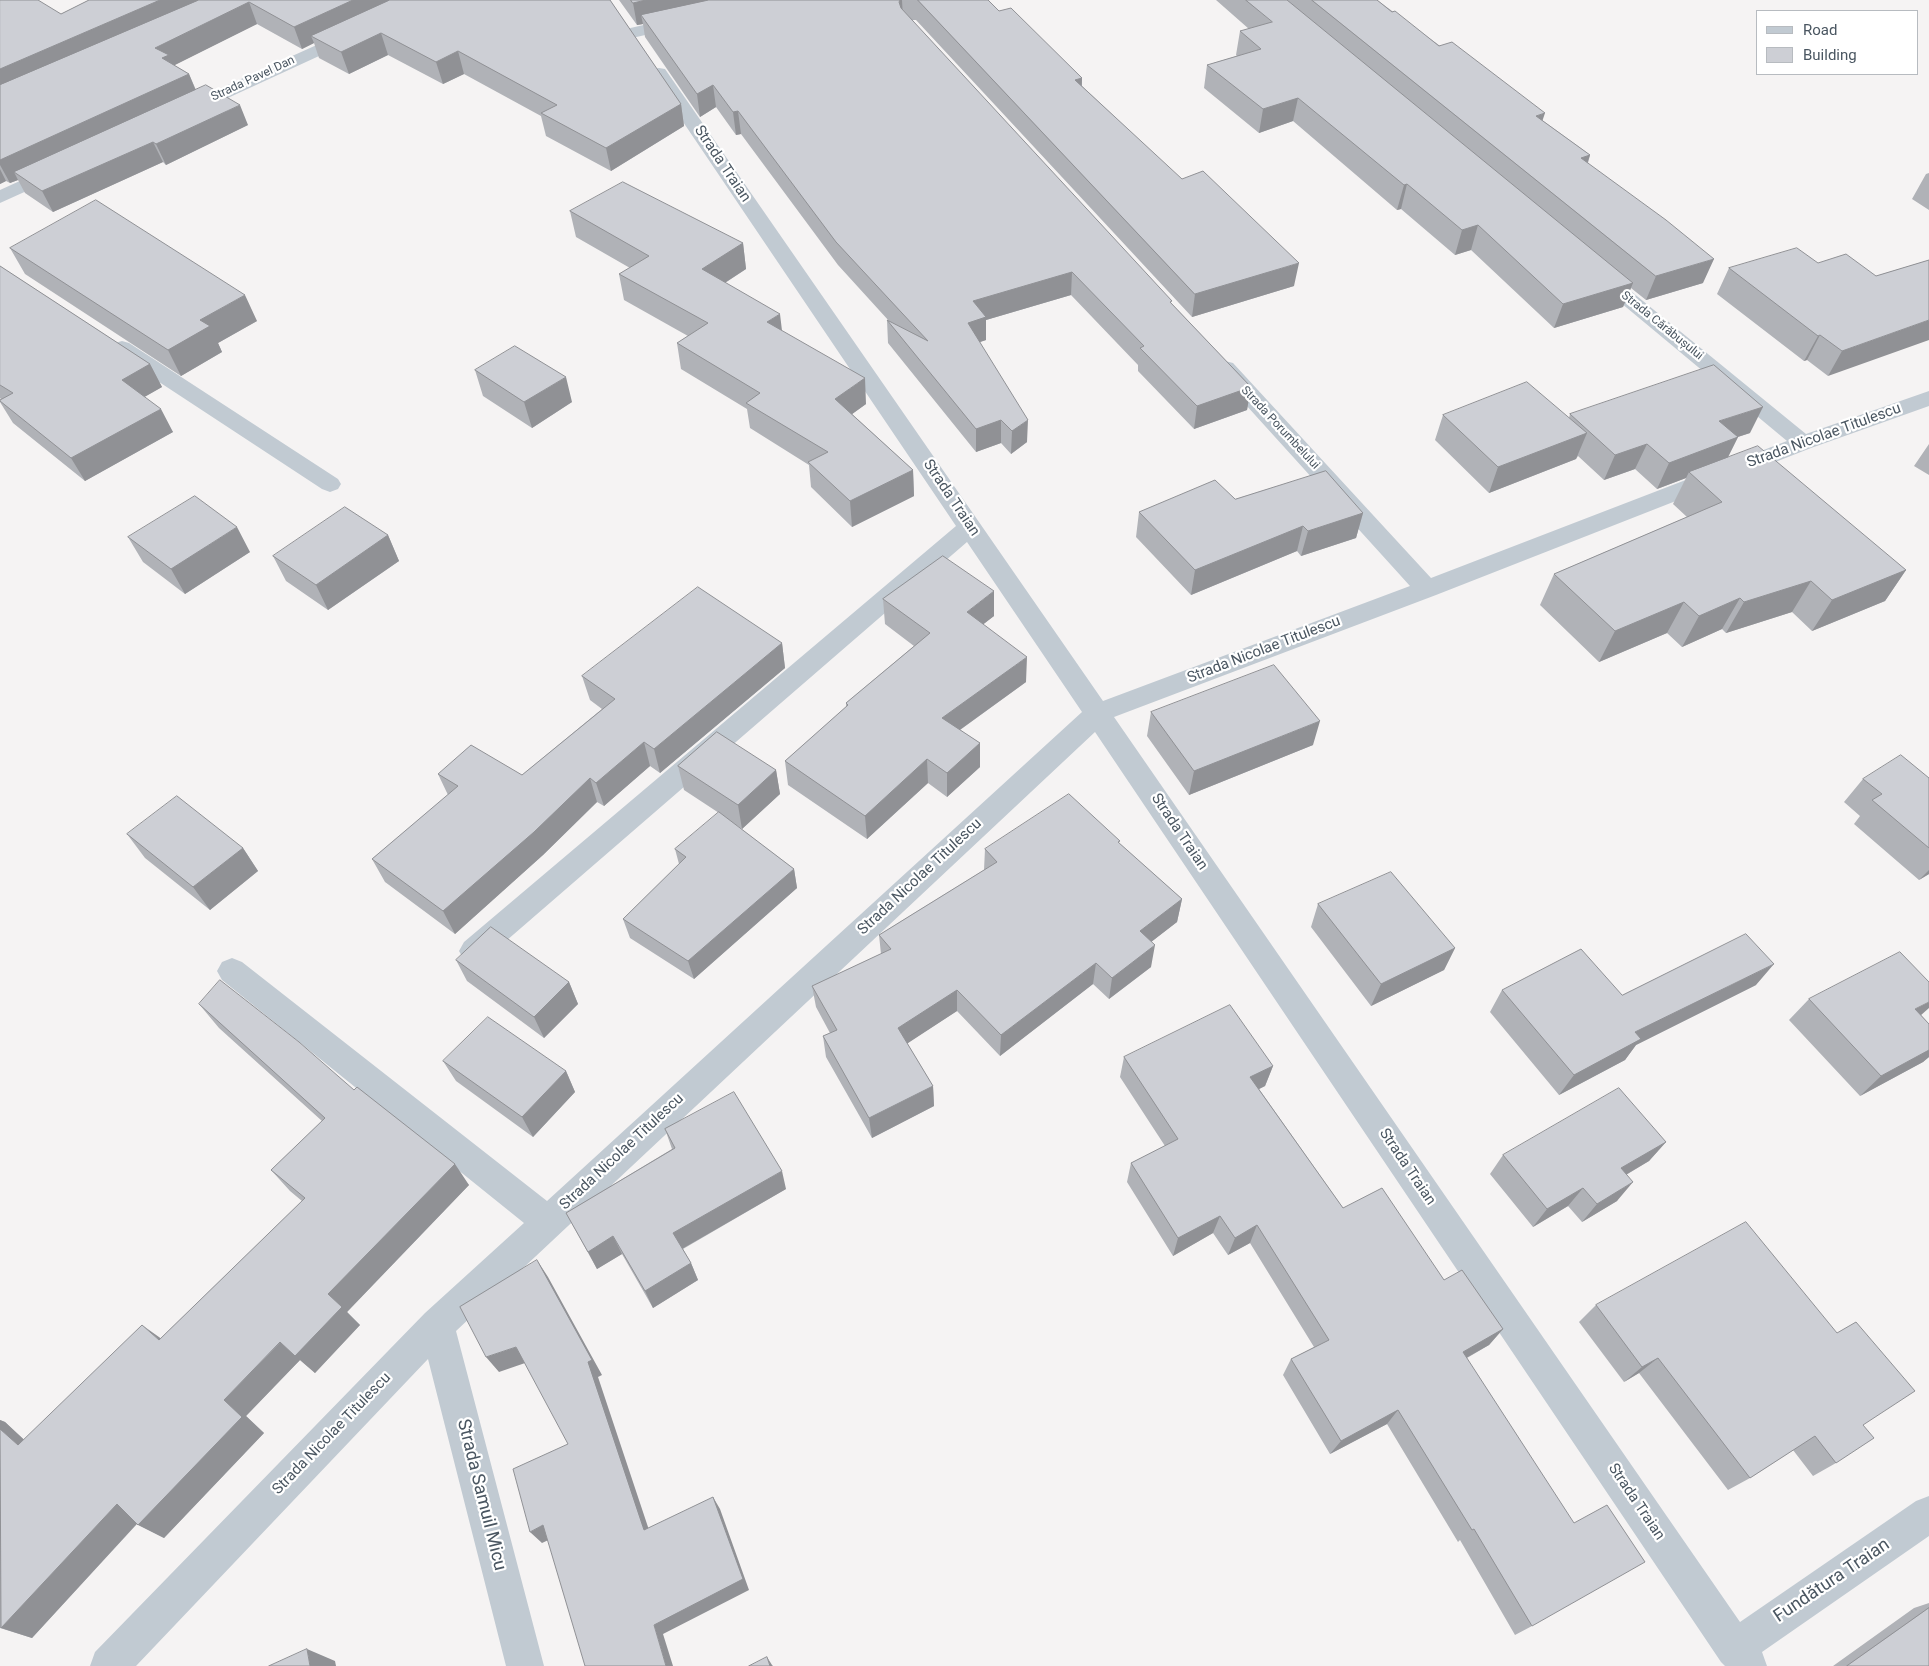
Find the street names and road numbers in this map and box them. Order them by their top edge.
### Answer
street label: Strada Pavel Dan [209,53,297,105]
street label: Strada Traian [690,122,754,206]
street label: Strada Cărăbușului [1618,289,1706,363]
street label: Strada Porumbelului [1238,383,1322,473]
street label: Strada Nicolae Titulescu [1745,400,1903,472]
street label: Strada Traian [919,456,983,540]
street label: Strada Nicolae Titulescu [1185,612,1343,688]
street label: Strada Traian [1147,790,1211,874]
street label: Strada Nicolae Titulescu [854,815,986,939]
street label: Strada Nicolae Titulescu [556,1090,688,1214]
street label: Strada Traian [1375,1125,1439,1209]
street label: Strada Nicolae Titulescu [269,1369,395,1499]
street label: Strada Samuil Micu [452,1417,510,1573]
street label: Strada Traian [1604,1460,1668,1544]
street label: Fundătura Traian [1770,1534,1894,1628]

